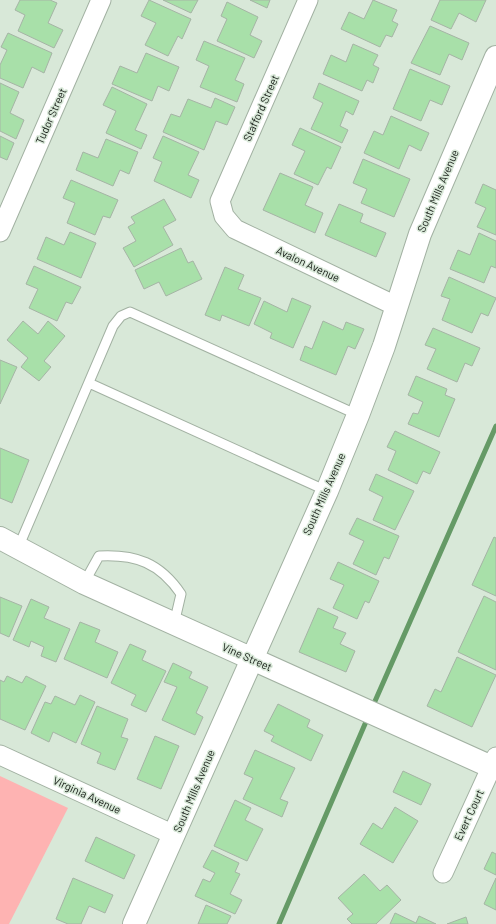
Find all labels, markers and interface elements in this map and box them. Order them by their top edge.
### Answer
street label: Stafford Street [240,72,281,143]
street label: Tudor Street [32,86,69,146]
street label: South Mills Avenue [414,147,461,234]
street label: Avalon Avenue [274,243,342,284]
street label: South Mills Avenue [300,451,348,537]
street label: Vine Street [220,640,274,673]
street label: South Mills Avenue [170,747,217,834]
street label: Virginia Avenue [51,773,123,816]
street label: Evert Court [451,787,486,842]

